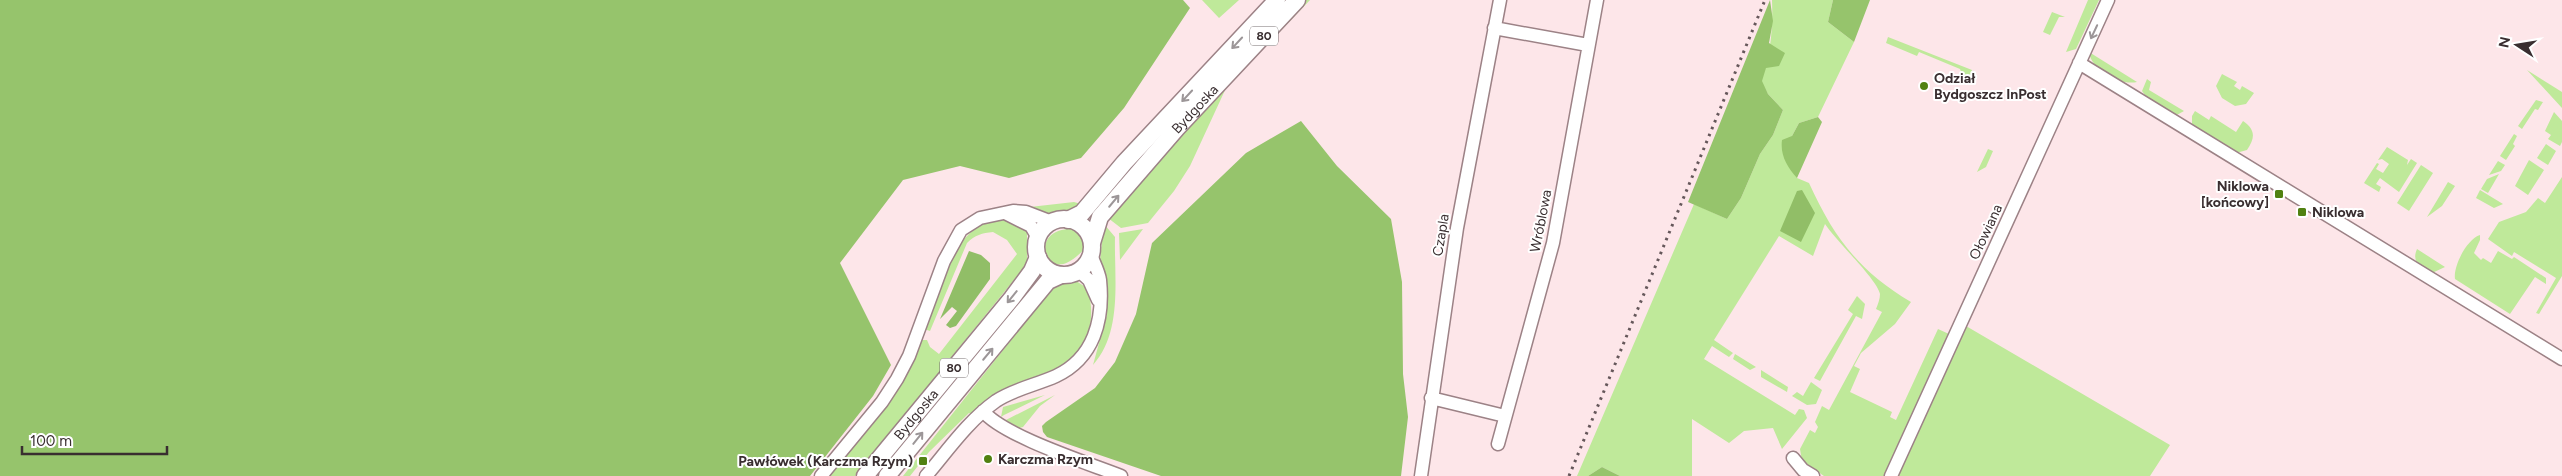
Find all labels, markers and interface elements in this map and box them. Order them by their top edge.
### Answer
north arrow [2492,20,2542,70]
one-way arrow [2089,24,2098,39]
road number: 80 [1250,27,1278,46]
text: N [2495,35,2514,49]
one-way arrow [1231,37,1243,49]
place label: Odział Bydgoszcz InPost [1934,70,2047,103]
marker: Odział Bydgoszcz InPost [1918,80,1930,92]
street label: Bydgoska [1168,81,1222,137]
one-way arrow [1181,90,1193,102]
place label: Niklowa [końcowy] [2201,178,2269,211]
street label: Wróblowa [1527,188,1555,254]
marker: Niklowa [końcowy] [2273,188,2285,200]
one-way arrow [1108,194,1120,207]
street label: Ołowiana [1966,202,2006,262]
place label: Niklowa [2312,204,2364,221]
marker: Niklowa [2296,206,2308,218]
street label: Czapla [1429,213,1453,257]
one-way arrow [1006,291,1017,304]
one-way arrow [982,348,993,361]
road number: 80 [940,358,968,378]
street label: Bydgoska [890,386,942,443]
scale bar [22,424,168,456]
text: 100 m [30,432,72,450]
one-way arrow [913,432,924,445]
place label: Karczma Rzym [998,451,1093,468]
place label: Pawłówek (Karczma Rzym) [738,453,913,470]
marker: Karczma Rzym [982,453,994,465]
marker: Pawłówek (Karczma Rzym) [917,455,929,467]

